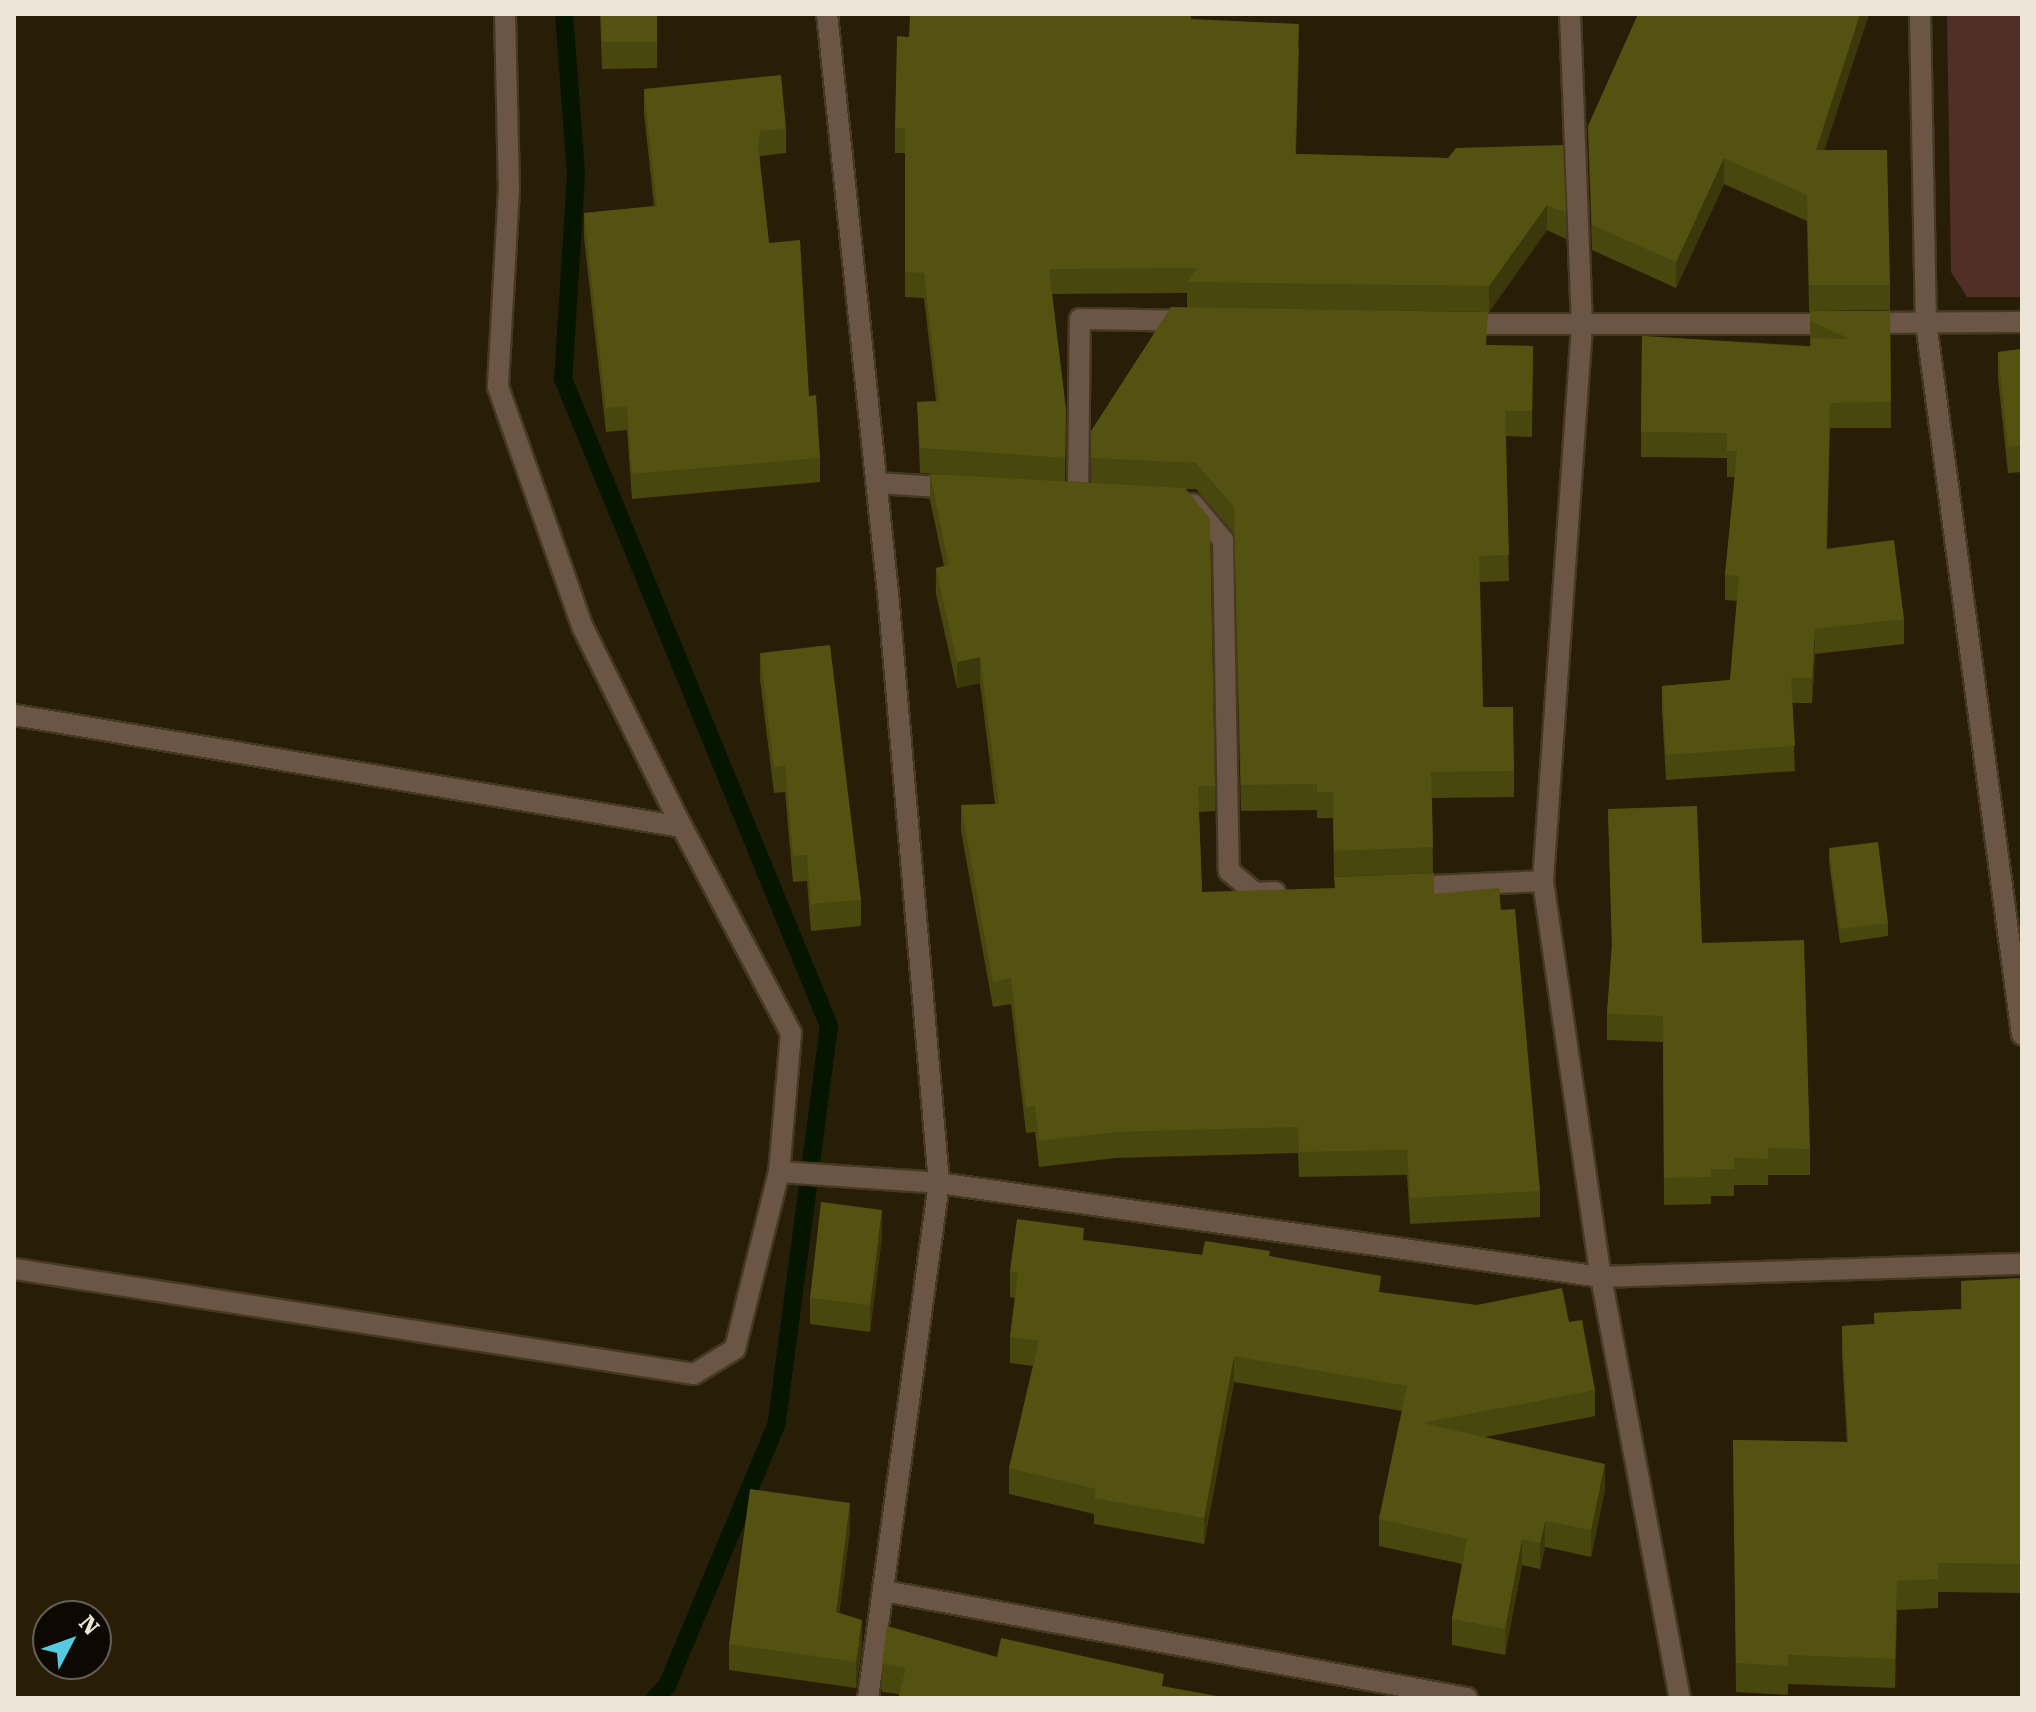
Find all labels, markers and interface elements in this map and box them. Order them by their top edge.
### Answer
north arrow [32,1600,112,1680]
text: N [74,1611,104,1640]

